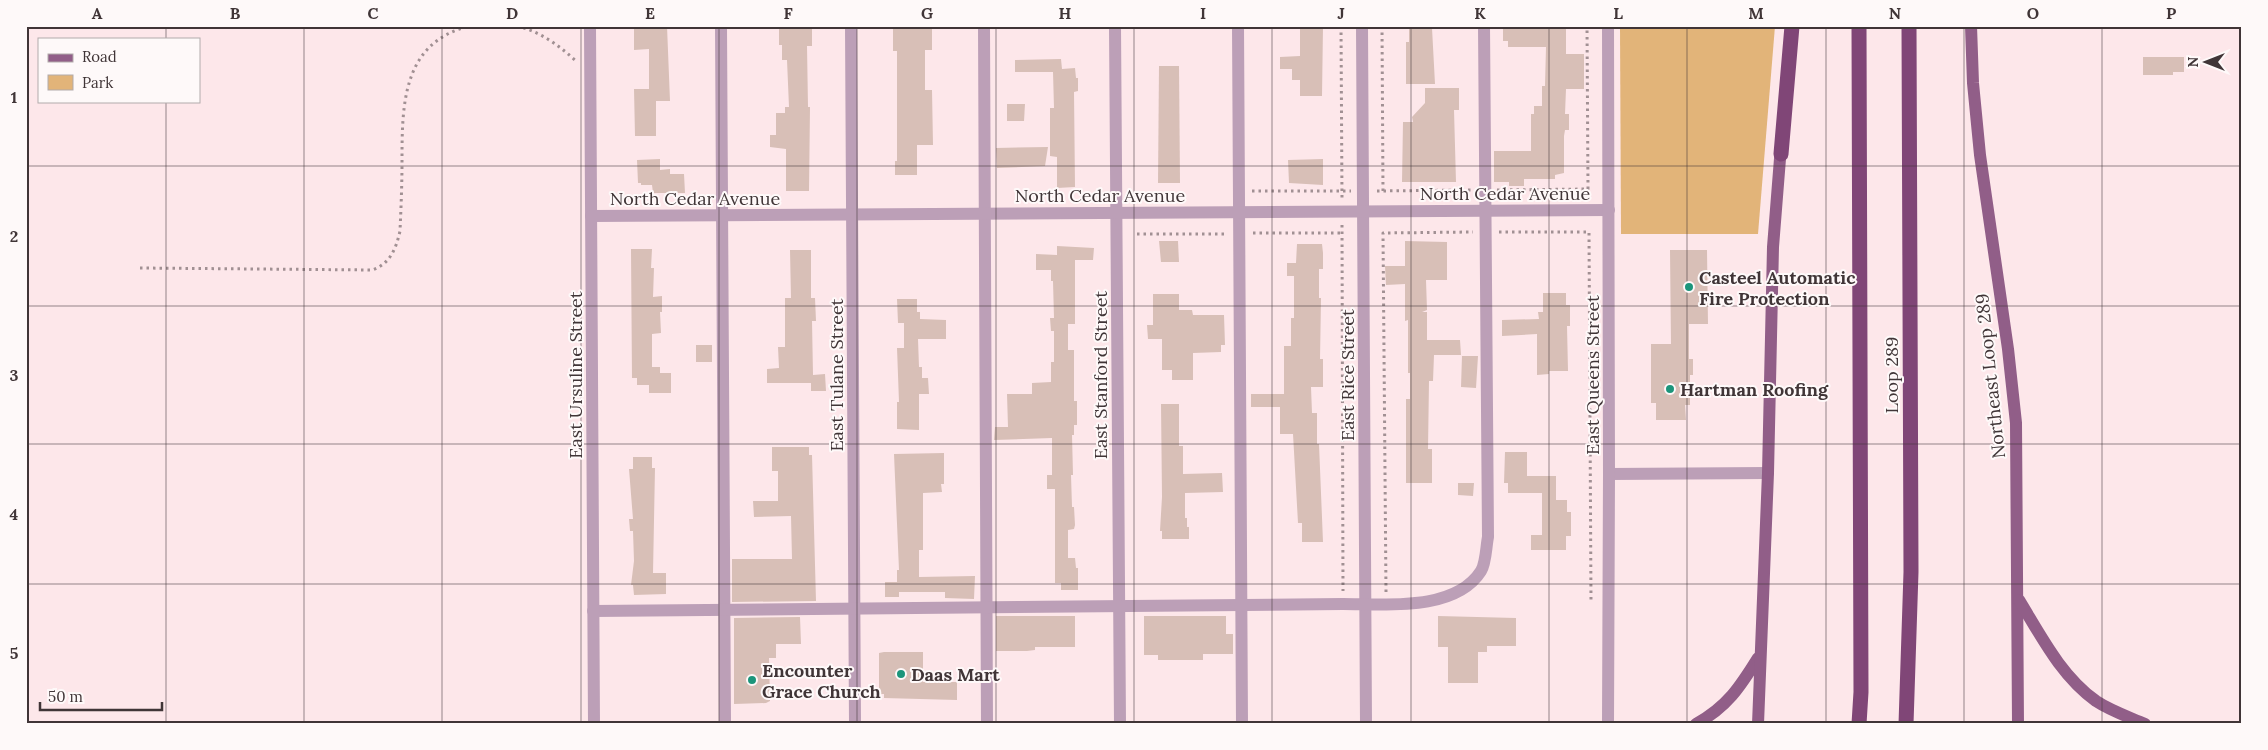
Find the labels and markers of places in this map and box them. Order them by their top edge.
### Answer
place label: Casteel Automatic Fire Protection [1699,266,1856,310]
marker: Casteel Automatic Fire Protection [1683,281,1695,293]
place label: Hartman Roofing [1680,378,1829,401]
marker: Hartman Roofing [1664,383,1676,395]
place label: Encounter Grace Church [762,659,881,703]
place label: Daas Mart [911,663,1000,686]
marker: Daas Mart [895,668,907,680]
marker: Encounter Grace Church [746,674,758,686]

